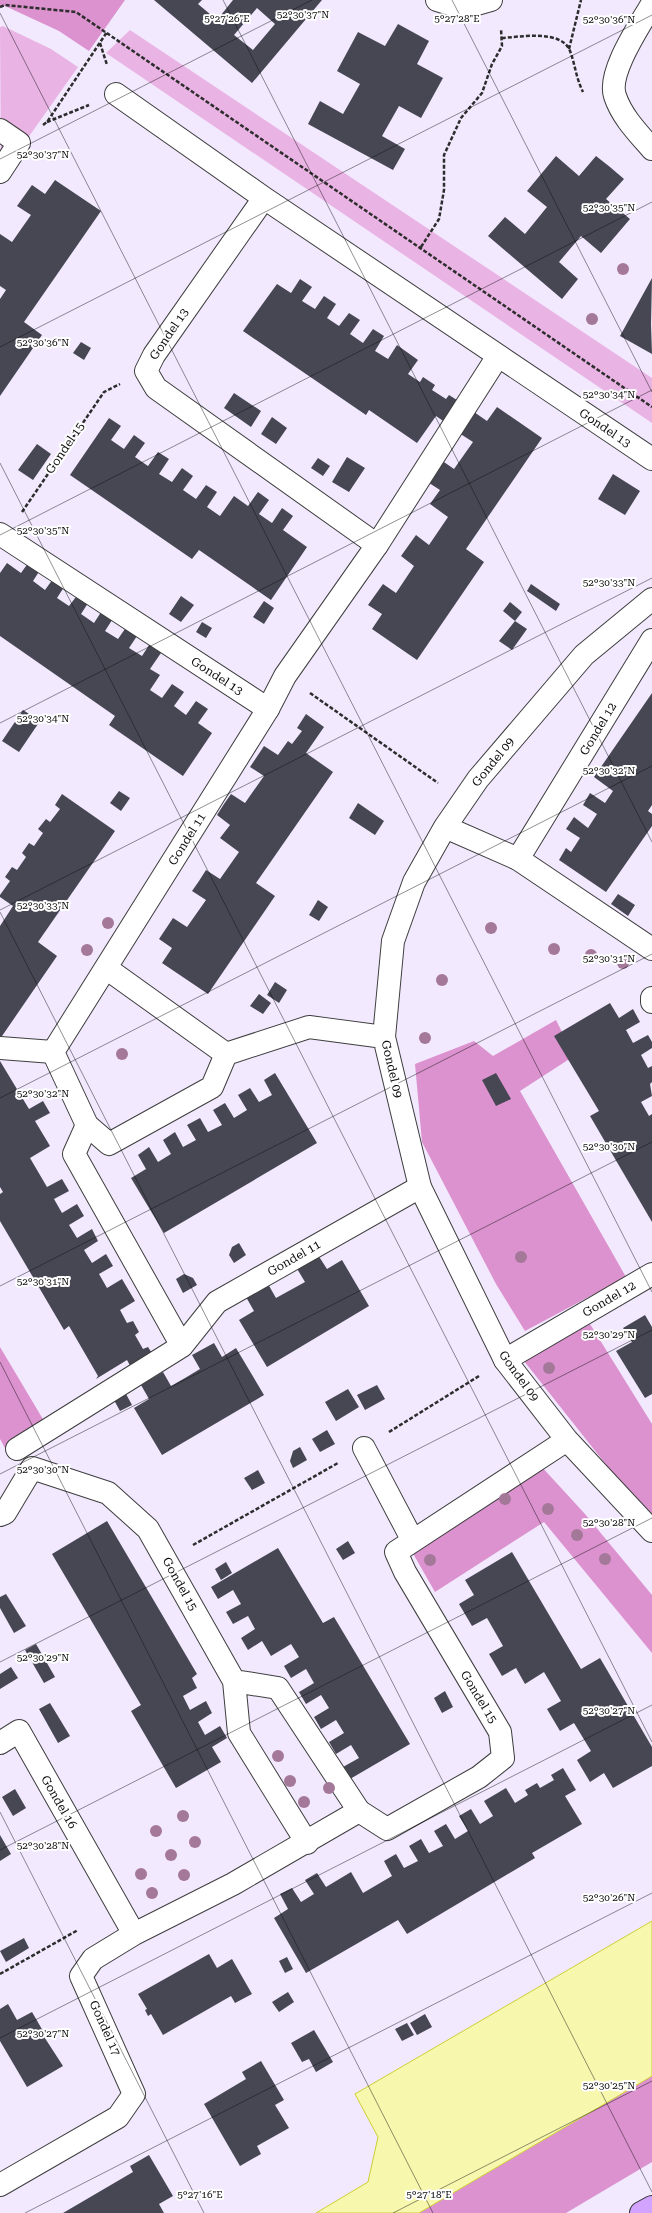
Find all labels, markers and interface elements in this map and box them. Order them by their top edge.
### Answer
text: 52°30'37"N [277,9,329,20]
text: 5°27'26"E [204,13,250,24]
text: 5°27'28"E [434,13,480,24]
text: 52°30'36"N [583,14,635,25]
text: 52°30'37"N [17,149,69,160]
text: 52°30'35"N [583,202,635,213]
street label: Gondel 13 [147,305,191,362]
text: 52°30'36"N [17,337,69,348]
text: 52°30'34"N [583,389,635,400]
street label: Gondel 13 [577,406,634,450]
street label: Gondel 15 [43,419,87,476]
text: 52°30'35"N [17,525,69,536]
text: 52°30'33"N [583,577,635,588]
street label: Gondel 13 [188,654,246,698]
street label: Gondel 12 [577,700,619,758]
text: 52°30'34"N [17,713,69,724]
street label: Gondel 09 [469,734,517,789]
text: 52°30'32"N [583,765,635,776]
street label: Gondel 11 [165,810,209,868]
text: 52°30'33"N [17,900,69,911]
text: 52°30'31"N [583,953,635,964]
street label: Gondel 09 [379,1039,406,1100]
text: 52°30'32"N [17,1088,69,1099]
text: 52°30'30"N [583,1141,635,1152]
street label: Gondel 11 [265,1237,323,1279]
text: 52°30'31"N [17,1276,69,1287]
street label: Gondel 12 [580,1278,638,1320]
text: 52°30'29"N [583,1329,635,1340]
street label: Gondel 09 [496,1348,542,1404]
text: 52°30'30"N [17,1464,69,1475]
text: 52°30'28"N [583,1517,635,1528]
street label: Gondel 15 [160,1555,201,1613]
text: 52°30'29"N [17,1652,69,1663]
street label: Gondel 15 [458,1668,500,1726]
text: 52°30'27"N [583,1705,635,1716]
street label: Gondel 16 [38,1773,80,1831]
text: 52°30'28"N [17,1840,69,1851]
text: 52°30'26"N [583,1892,635,1903]
street label: Gondel 17 [87,1998,124,2058]
text: 52°30'27"N [17,2028,69,2039]
text: 52°30'25"N [583,2080,635,2091]
text: 5°27'16"E [177,2189,223,2200]
text: 5°27'18"E [406,2189,452,2200]

